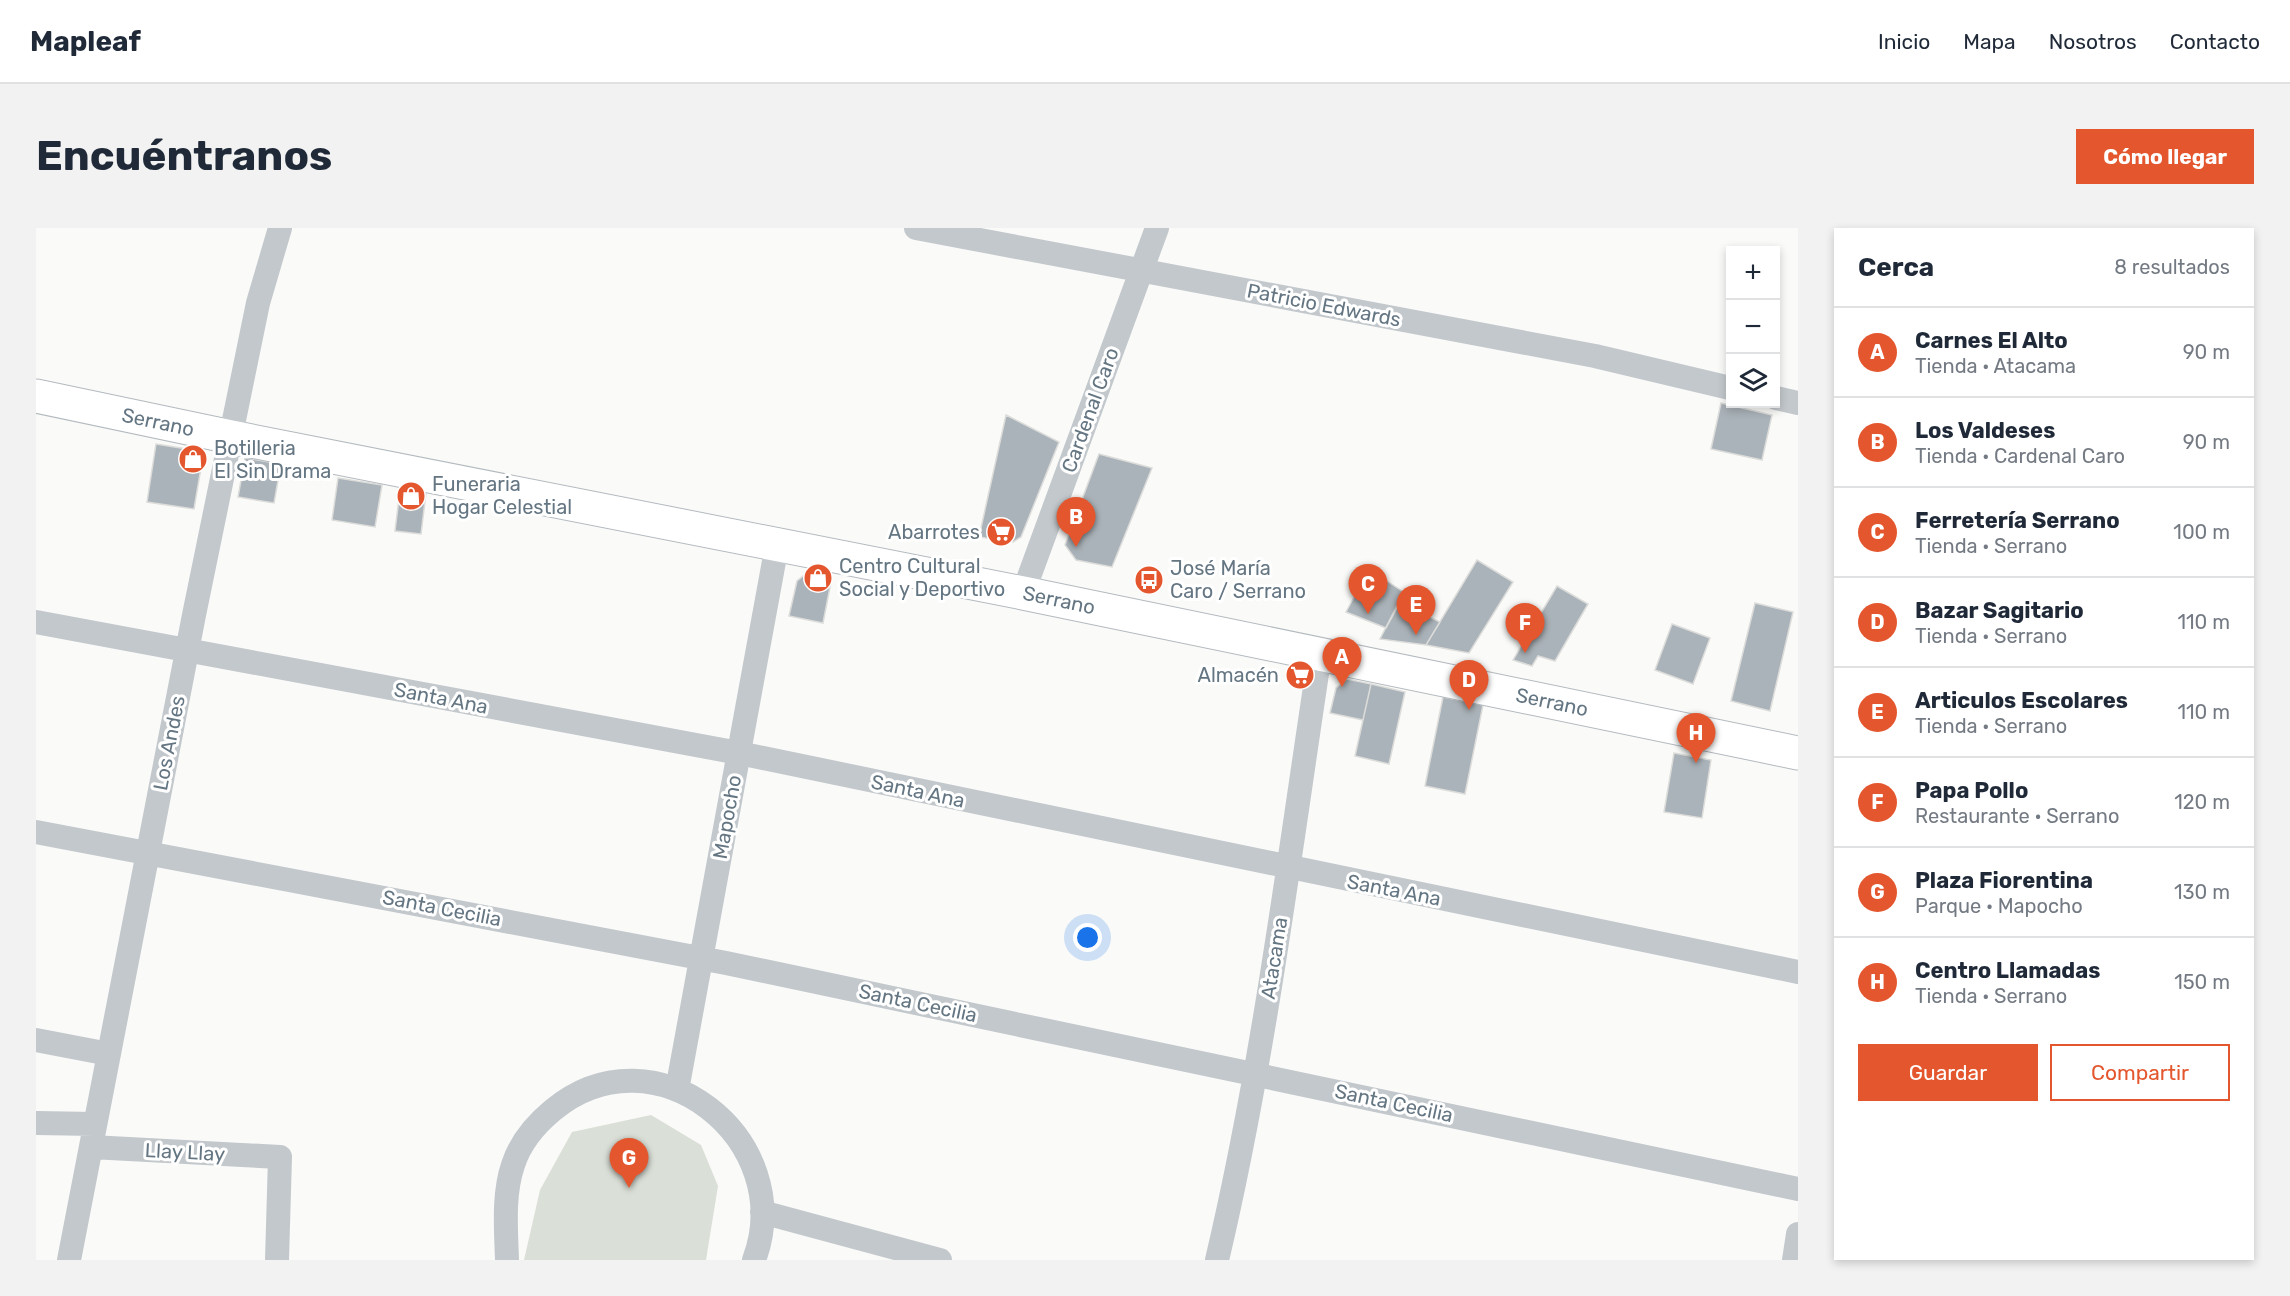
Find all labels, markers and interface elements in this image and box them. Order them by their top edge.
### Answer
text: Mapleaf [30,25,141,58]
text: Inicio [1878,29,1930,54]
text: Mapa [1963,29,2016,54]
text: Nosotros [2049,29,2137,54]
text: Contacto [2170,29,2260,54]
button: Cómo llegar [2076,129,2254,184]
text: Encuéntranos [36,131,332,181]
map controls [1726,246,1780,408]
button: + [1726,246,1780,300]
text: Cerca [1858,252,1934,283]
text: 8 resultados [2114,255,2230,279]
street label: Patricio Edwards [1245,278,1403,332]
button: − [1726,300,1780,354]
text: Carnes El Alto [1915,327,2068,354]
text: A [1870,340,1885,364]
text: 90 m [2183,340,2230,364]
street label: Cardenal Caro [1056,344,1124,476]
button: layers [1726,354,1780,408]
text: Tienda · Atacama [1915,354,2076,378]
street label: Serrano [120,403,196,441]
text: Los Valdeses [1915,417,2055,444]
text: B [1870,430,1885,454]
text: 90 m [2183,430,2230,454]
place label: Botilleria El Sin Drama [214,436,331,483]
shop icon: Botilleria El Sin Drama [177,443,209,475]
text: Tienda · Cardenal Caro [1915,444,2125,468]
place label: Funeraria Hogar Celestial [432,472,572,519]
shop icon: Funeraria Hogar Celestial [395,480,427,512]
pin: B [1056,498,1096,547]
text: Ferretería Serrano [1915,507,2120,534]
supermarket icon: Abarrotes [985,516,1017,548]
place label: Abarrotes [888,520,980,544]
text: C [1870,520,1885,544]
text: 100 m [2173,520,2230,544]
text: Tienda · Serrano [1915,534,2067,558]
place label: Centro Cultural Social y Deportivo [839,554,1005,601]
place label: José María Caro / Serrano [1170,556,1306,603]
shop icon: Centro Cultural Social y Deportivo [802,562,834,594]
bus stop icon: José María Caro / Serrano [1133,564,1165,596]
pin: C [1348,564,1388,614]
street label: Serrano [1021,581,1097,619]
pin: E [1396,586,1436,635]
text: Bazar Sagitario [1915,597,2084,624]
pin: F [1506,604,1544,653]
text: D [1870,610,1885,634]
text: 110 m [2178,610,2230,634]
text: Tienda · Serrano [1915,624,2067,648]
pin: A [1322,638,1362,687]
supermarket icon: Almacén [1284,659,1316,691]
pin: D [1450,660,1488,710]
place label: Almacén [1198,663,1279,687]
street label: Santa Ana [392,677,490,719]
street label: Serrano [1514,683,1590,721]
text: Articulos Escolares [1915,687,2128,714]
street label: Los Andes [148,694,190,792]
text: E [1871,700,1884,724]
text: 110 m [2178,700,2230,724]
pin: H [1676,714,1716,763]
text: Tienda · Serrano [1915,714,2067,738]
street label: Santa Ana [869,769,967,813]
street label: Mapocho [708,773,746,861]
text: Papa Pollo [1915,777,2028,804]
text: F [1871,790,1884,814]
text: 120 m [2174,790,2230,814]
text: Restaurante · Serrano [1915,804,2119,828]
text: Plaza Fiorentina [1915,867,2093,894]
street label: Santa Ana [1345,869,1443,911]
text: G [1870,880,1885,904]
text: 130 m [2174,880,2230,904]
street label: Santa Cecilia [381,885,503,931]
text: Parque · Mapocho [1915,894,2083,918]
street label: Atacama [1256,915,1292,1001]
your location [1073,923,1102,952]
text: Centro Llamadas [1915,957,2100,984]
text: H [1870,970,1885,994]
text: 150 m [2174,970,2230,994]
street label: Santa Cecilia [857,979,979,1027]
text: Tienda · Serrano [1915,984,2067,1008]
button: Guardar [1858,1044,2038,1101]
button: Compartir [2050,1044,2230,1101]
street label: Santa Cecilia [1333,1079,1455,1127]
street label: Llay Llay [144,1138,226,1166]
pin: G [610,1138,648,1188]

